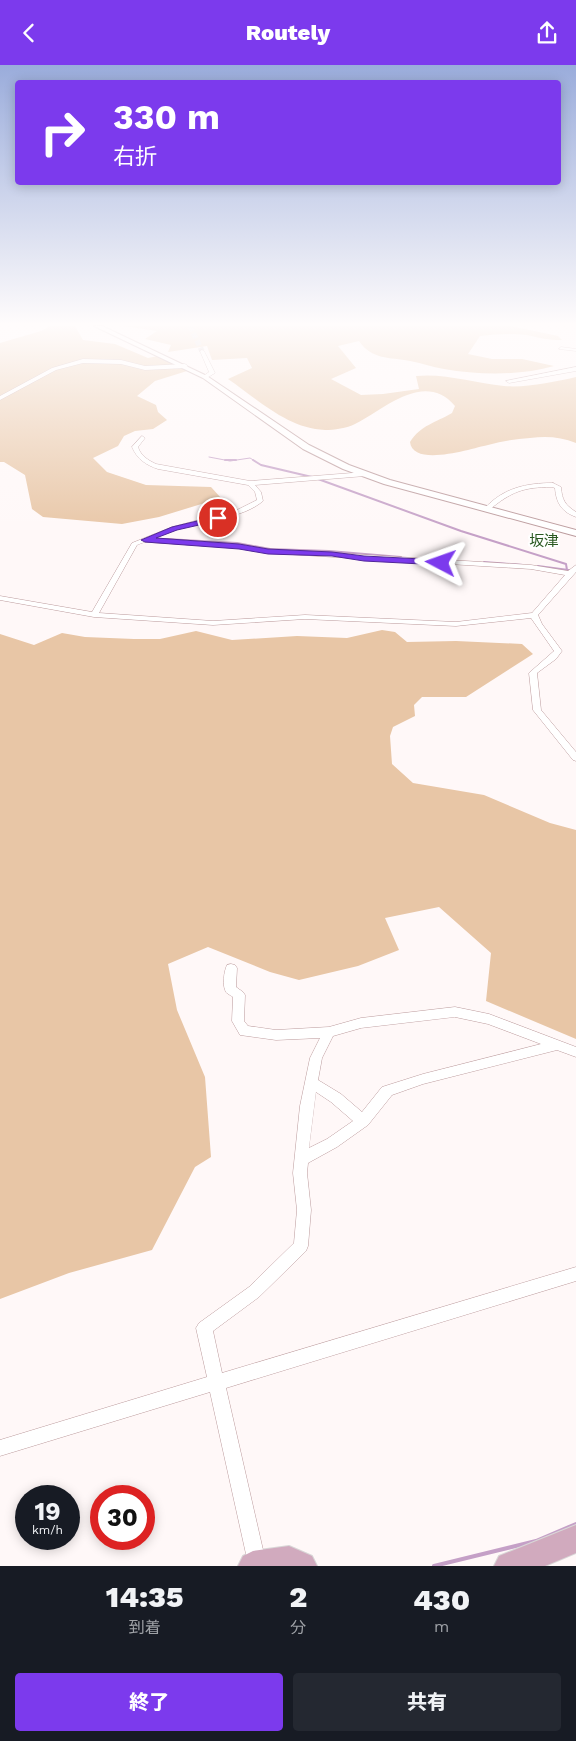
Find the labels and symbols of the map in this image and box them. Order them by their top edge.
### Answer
pin [197,497,239,539]
district label: 坂津 [529,532,559,550]
position arrow [414,536,466,588]
speed limit sign: 30 [90,1485,155,1550]

